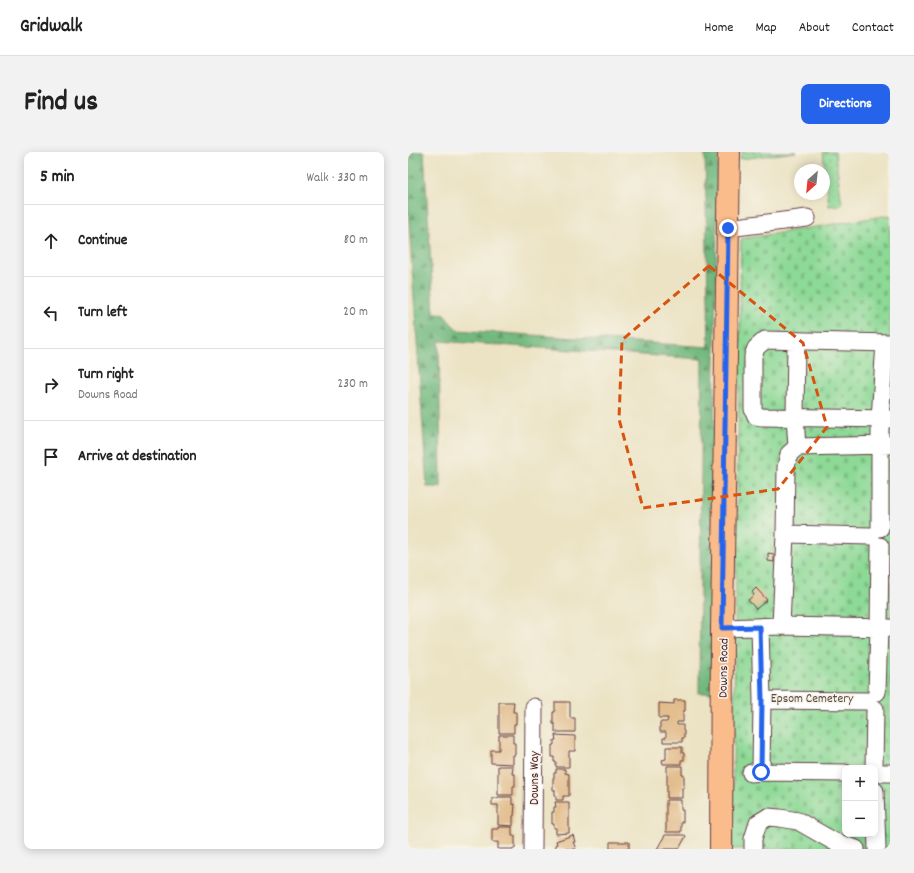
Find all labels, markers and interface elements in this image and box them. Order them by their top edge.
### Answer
text: Gridwalk [20,14,83,41]
text: Home [704,18,733,38]
text: Map [755,18,777,38]
text: About [799,18,830,38]
text: Contact [852,18,894,38]
text: Find us [24,84,98,124]
button: Directions [801,84,890,124]
north arrow [794,164,830,200]
text: 5 min [40,166,74,190]
text: Walk · 330 m [307,169,368,188]
route end [719,219,737,237]
icon: ahead [40,230,62,252]
text: Continue [78,230,127,252]
text: 80 m [344,231,368,250]
icon: left [40,302,62,324]
text: Turn left [78,302,127,324]
text: 20 m [343,303,368,322]
text: Turn right [78,364,134,386]
icon: right [40,374,62,396]
text: 230 m [338,375,368,394]
text: Downs Road [78,386,138,405]
icon: arrive [40,446,62,468]
text: Arrive at destination [78,446,196,468]
street label: Downs Road [714,638,735,698]
park label: Epsom Cemetery [771,690,854,709]
street label: Downs Way [526,750,545,805]
route start [752,763,770,781]
map controls [842,765,878,837]
button: + [842,765,878,801]
button: − [842,801,878,837]

